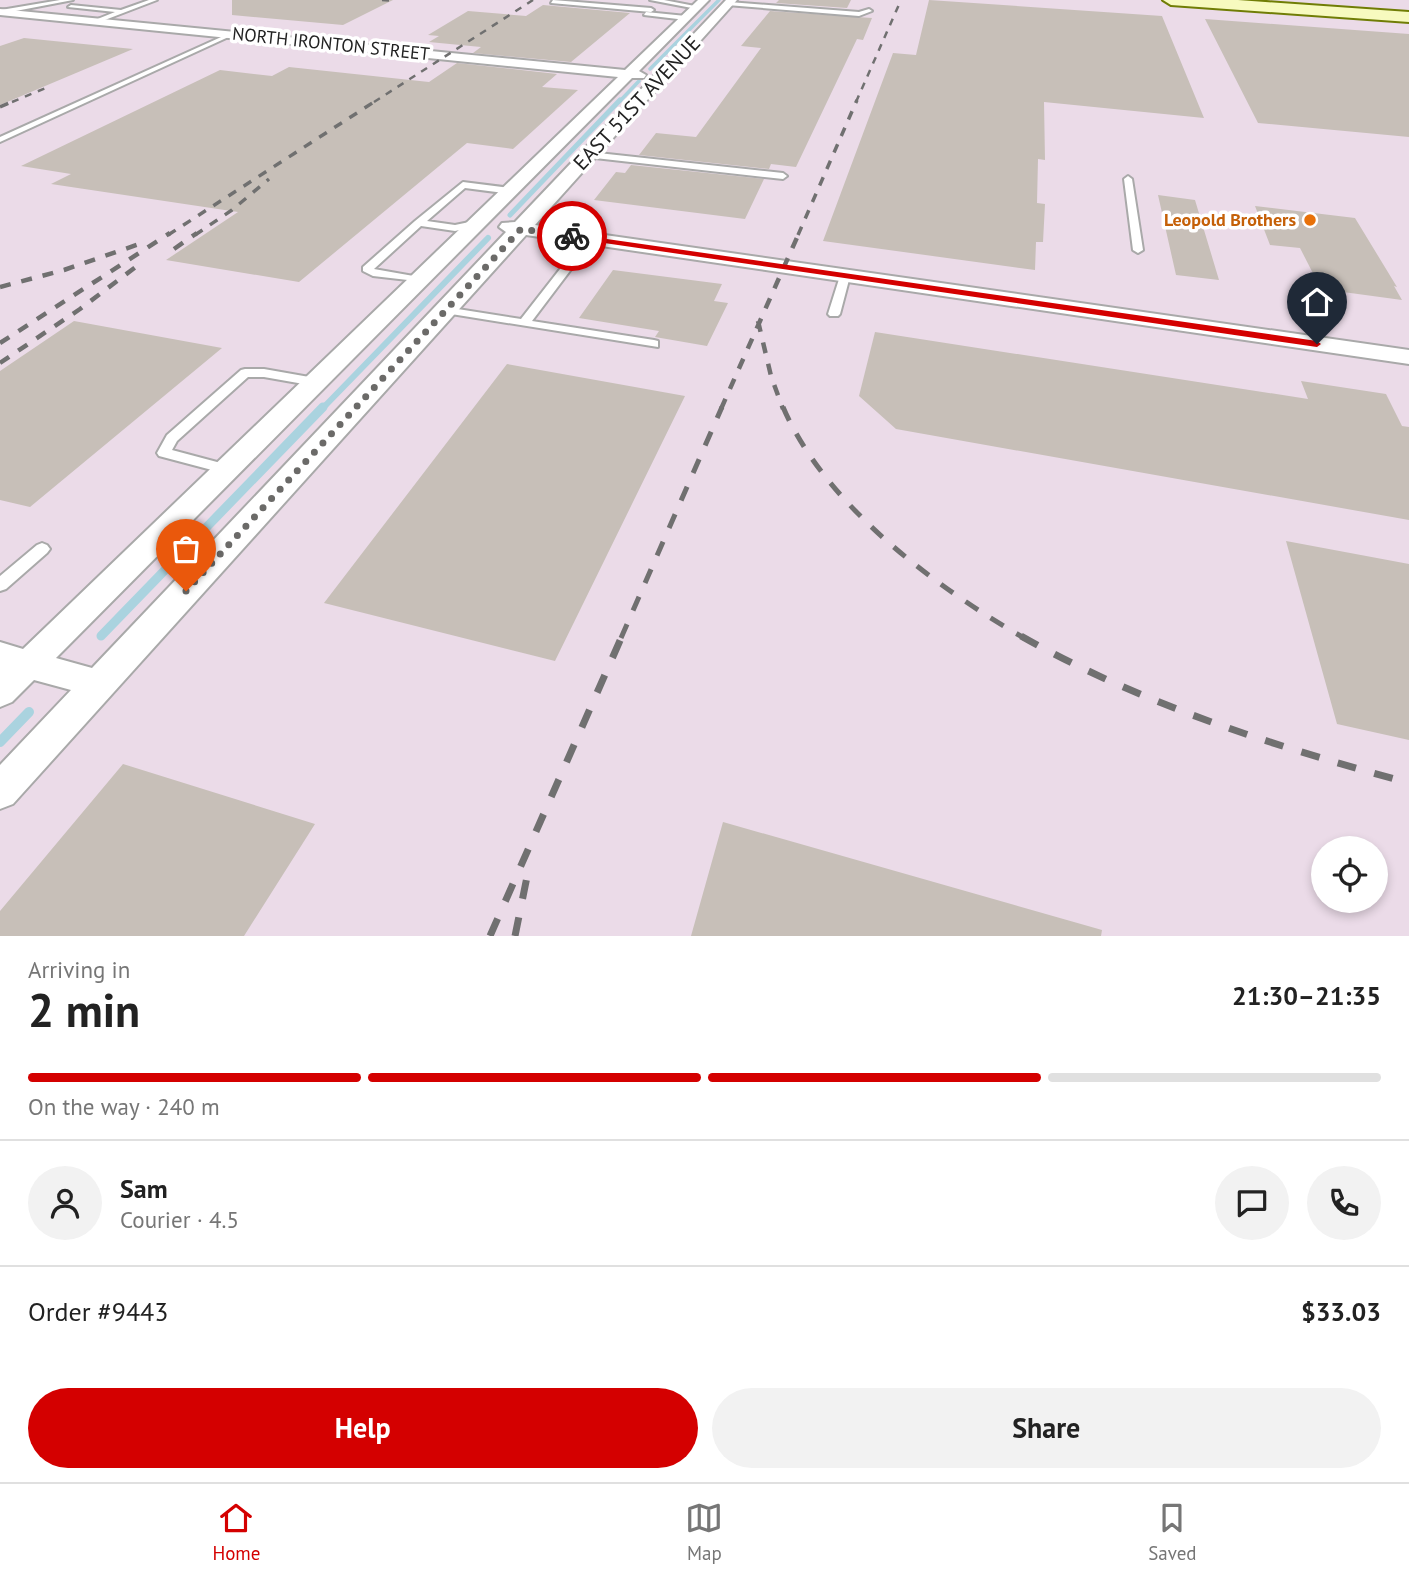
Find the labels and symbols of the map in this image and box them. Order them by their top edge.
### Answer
street label: NORTH IRONTON STREET [231,22,431,65]
street label: EAST 51ST AVENUE [567,30,706,176]
courier [537,201,607,271]
place label: Leopold Brothers [1164,208,1296,231]
marker: Leopold Brothers [1302,212,1318,228]
pin [1287,272,1347,344]
pin [156,519,216,591]

